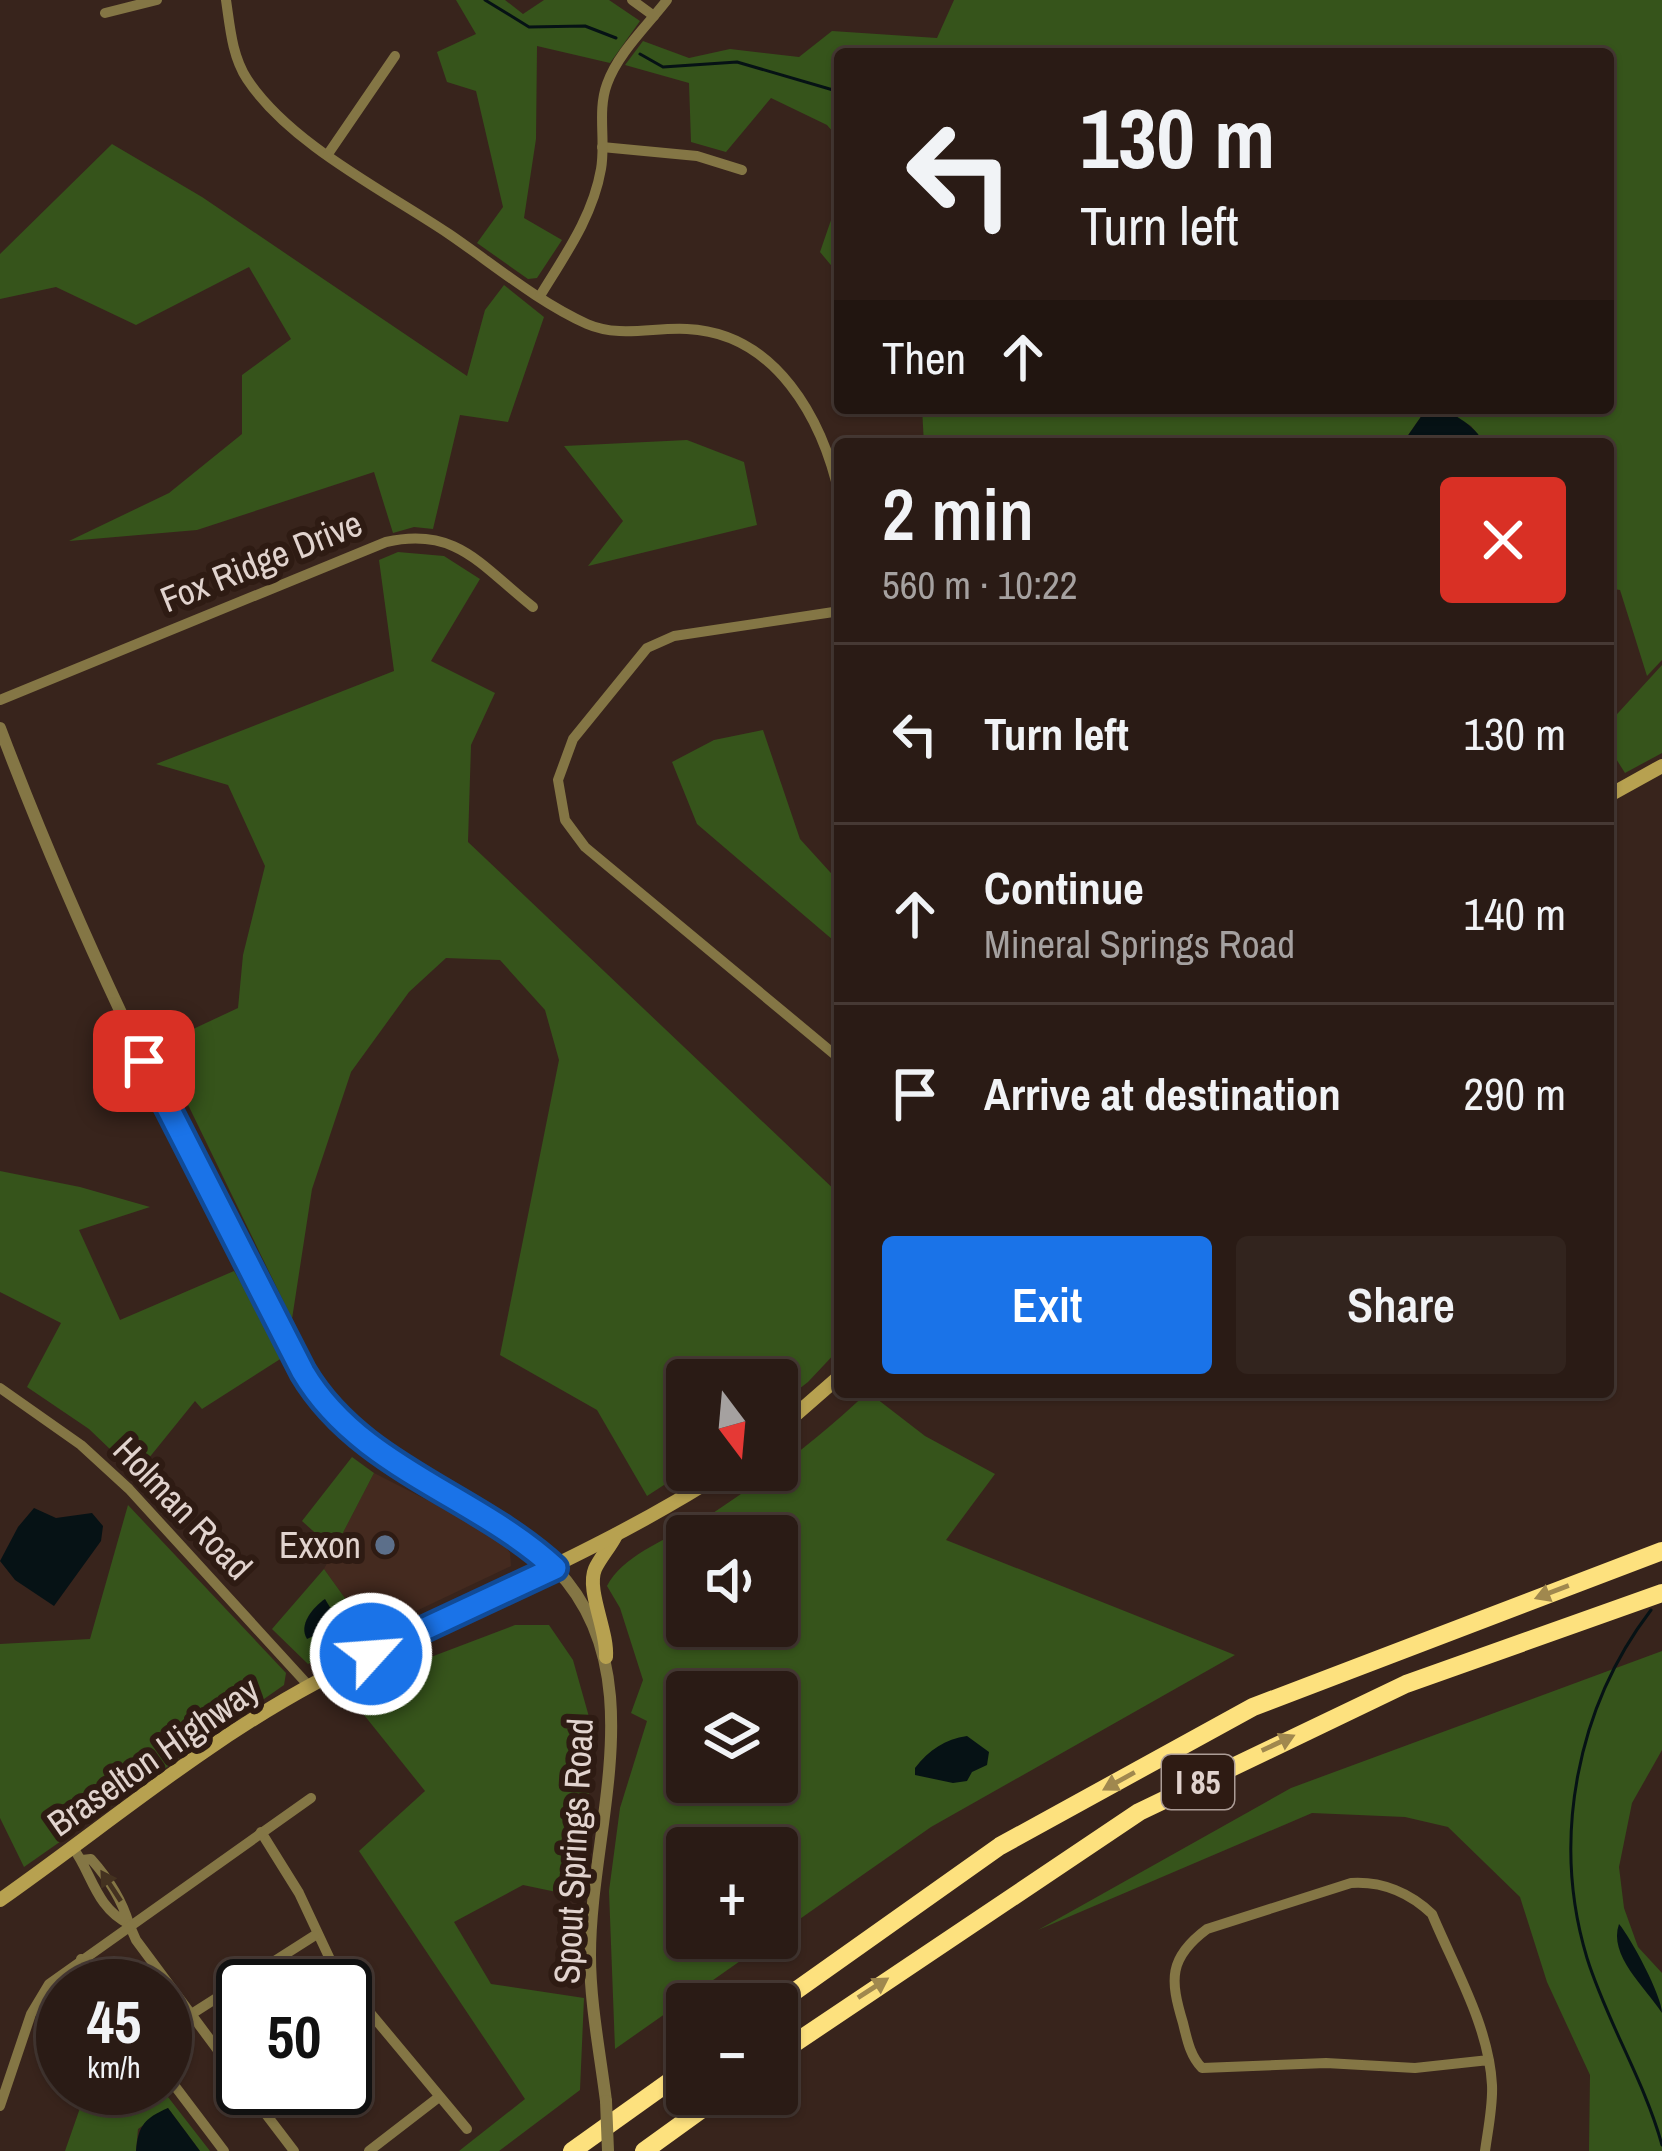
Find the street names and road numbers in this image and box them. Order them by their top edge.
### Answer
street label: Fox Ridge Drive [153,499,369,623]
street label: Holman Road [103,1426,263,1590]
street label: Braselton Highway [38,1665,268,1847]
street label: Spout Springs Road [542,1717,604,1985]
road number: I 85 [1162,1755,1234,1809]

